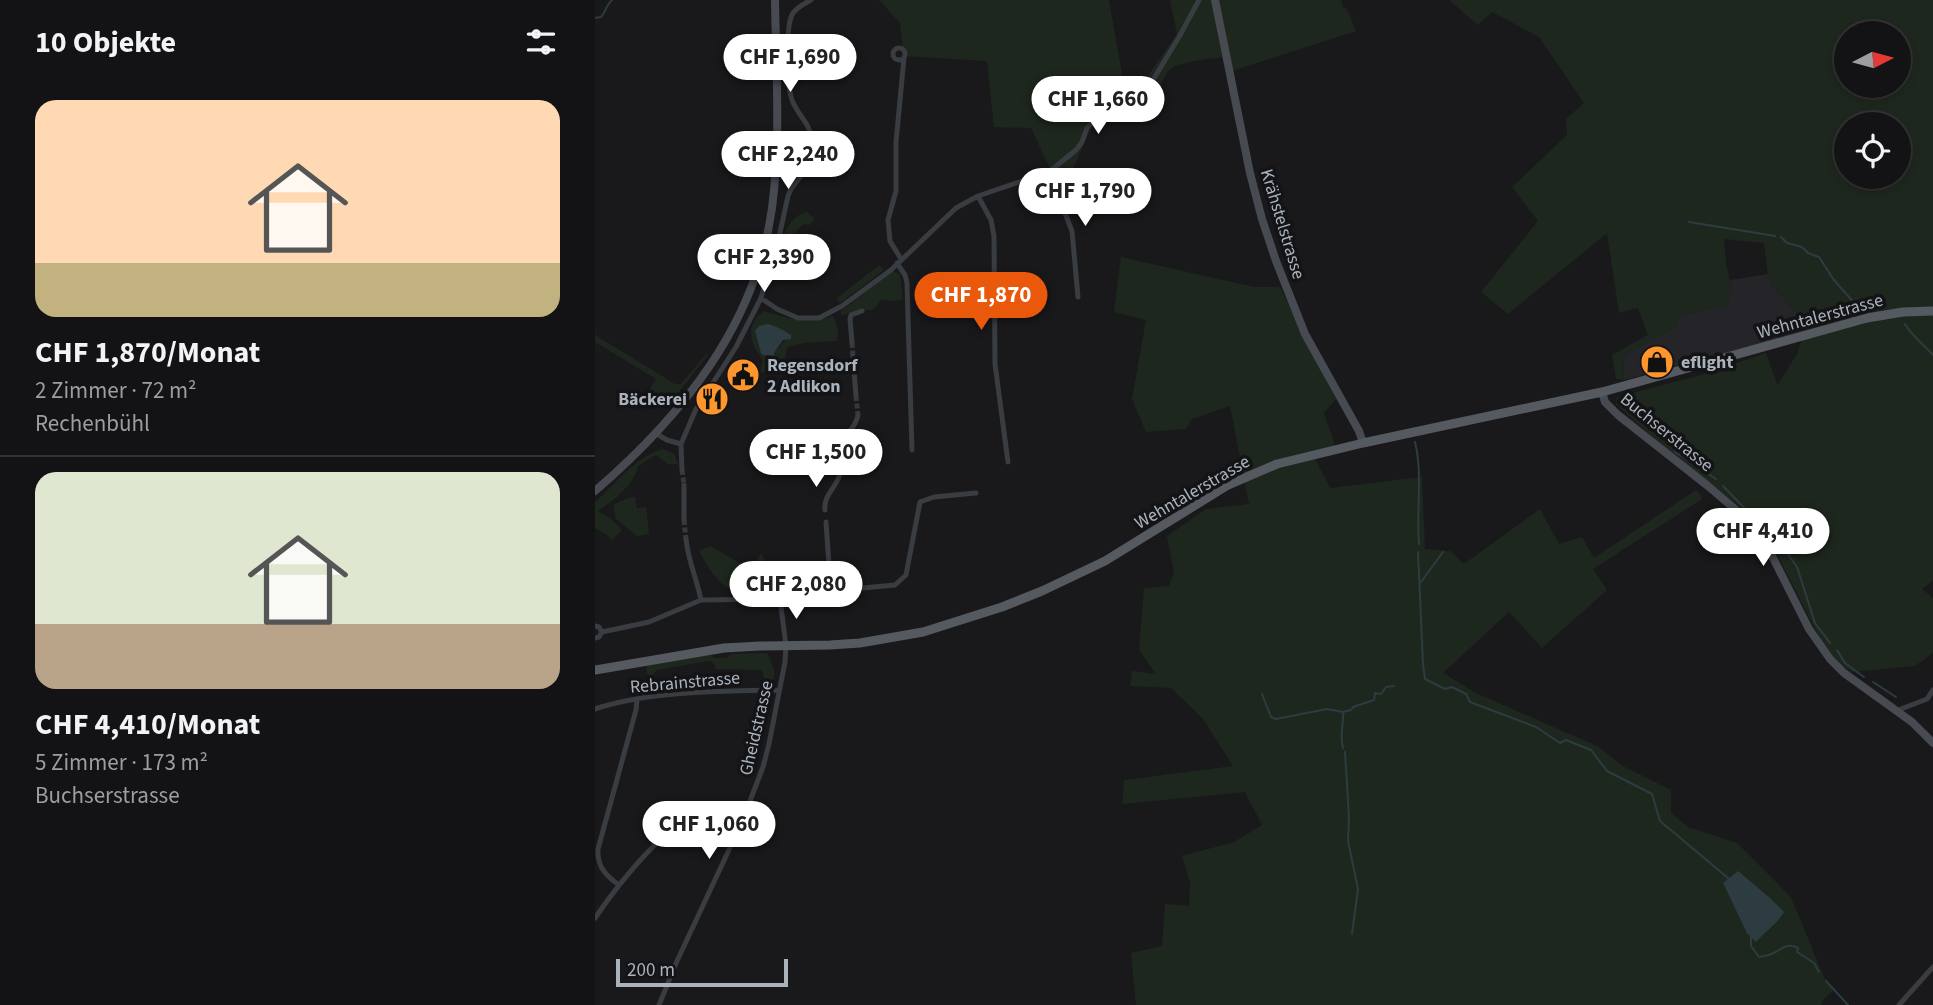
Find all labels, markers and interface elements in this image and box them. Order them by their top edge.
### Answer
text: 10 Objekte [35,21,176,64]
north arrow [1834,21,1911,98]
map controls [1834,21,1911,189]
icon: filters [522,23,560,61]
pin: CHF 1,690 [710,34,870,94]
text: CHF 1,690 [739,40,841,73]
pin: CHF 1,660 [1018,76,1178,136]
text: CHF 1,660 [1047,82,1149,115]
button: locate [1834,112,1911,189]
pin: CHF 2,240 [708,132,868,191]
text: CHF 2,240 [737,137,839,170]
icon: home [235,145,361,271]
street label: Krähstelstrasse [1254,166,1311,282]
pin: CHF 1,790 [1005,168,1165,228]
text: CHF 1,790 [1034,174,1136,207]
pin: CHF 2,390 [684,234,844,294]
text: CHF 2,390 [713,240,815,273]
pin: CHF 1,870 [901,272,1061,332]
text: CHF 1,870 [930,278,1032,311]
street label: Wehntalerstrasse [1754,288,1886,345]
text: CHF 1,870/Monat [35,331,260,374]
shop icon: eflight [1638,343,1676,381]
place label: eflight [1681,350,1733,375]
place label: Regensdorf 2 Adlikon [767,353,858,399]
public building icon: Regensdorf 2 Adlikon [724,356,762,394]
text: 2 Zimmer · 72 m² [35,374,197,407]
restaurant icon: Bäckerei [693,380,731,418]
place label: Bäckerei [618,387,687,412]
street label: Buchserstrasse [1615,387,1719,478]
text: Rechenbühl [35,407,150,440]
pin: CHF 1,500 [736,430,896,489]
text: CHF 1,500 [765,435,867,468]
street label: Wehntalerstrasse [1130,449,1255,536]
pin: CHF 4,410 [1683,508,1843,568]
text: CHF 4,410 [1712,514,1814,547]
icon: home [235,517,361,643]
pin: CHF 2,080 [716,562,876,621]
text: CHF 2,080 [745,567,847,600]
street label: Rebrainstrasse [629,665,741,700]
street label: Gheidstrasse [733,678,780,778]
text: CHF 4,410/Monat [35,703,260,746]
text: 5 Zimmer · 173 m² [35,746,208,779]
text: Buchserstrasse [35,779,180,812]
pin: CHF 1,060 [629,802,789,861]
text: CHF 1,060 [658,807,760,840]
scale bar [616,956,787,988]
text: 200 m [627,957,675,984]

